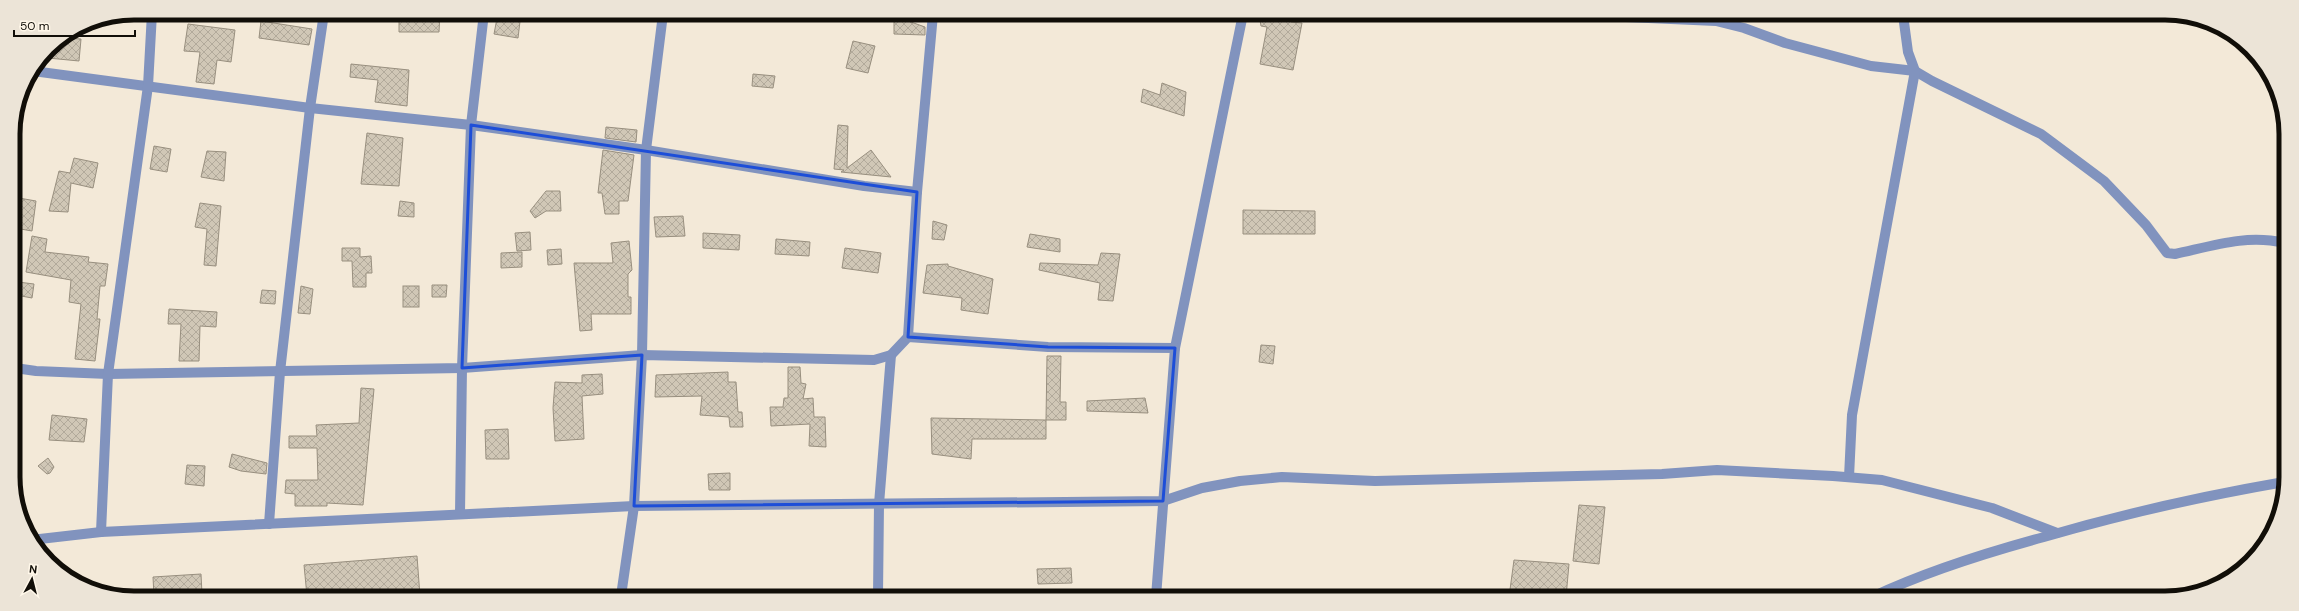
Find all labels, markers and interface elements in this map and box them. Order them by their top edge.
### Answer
scale bar [14,12,135,38]
text: 50 m [20,18,49,34]
north arrow [12,559,52,599]
text: N [28,562,38,577]

